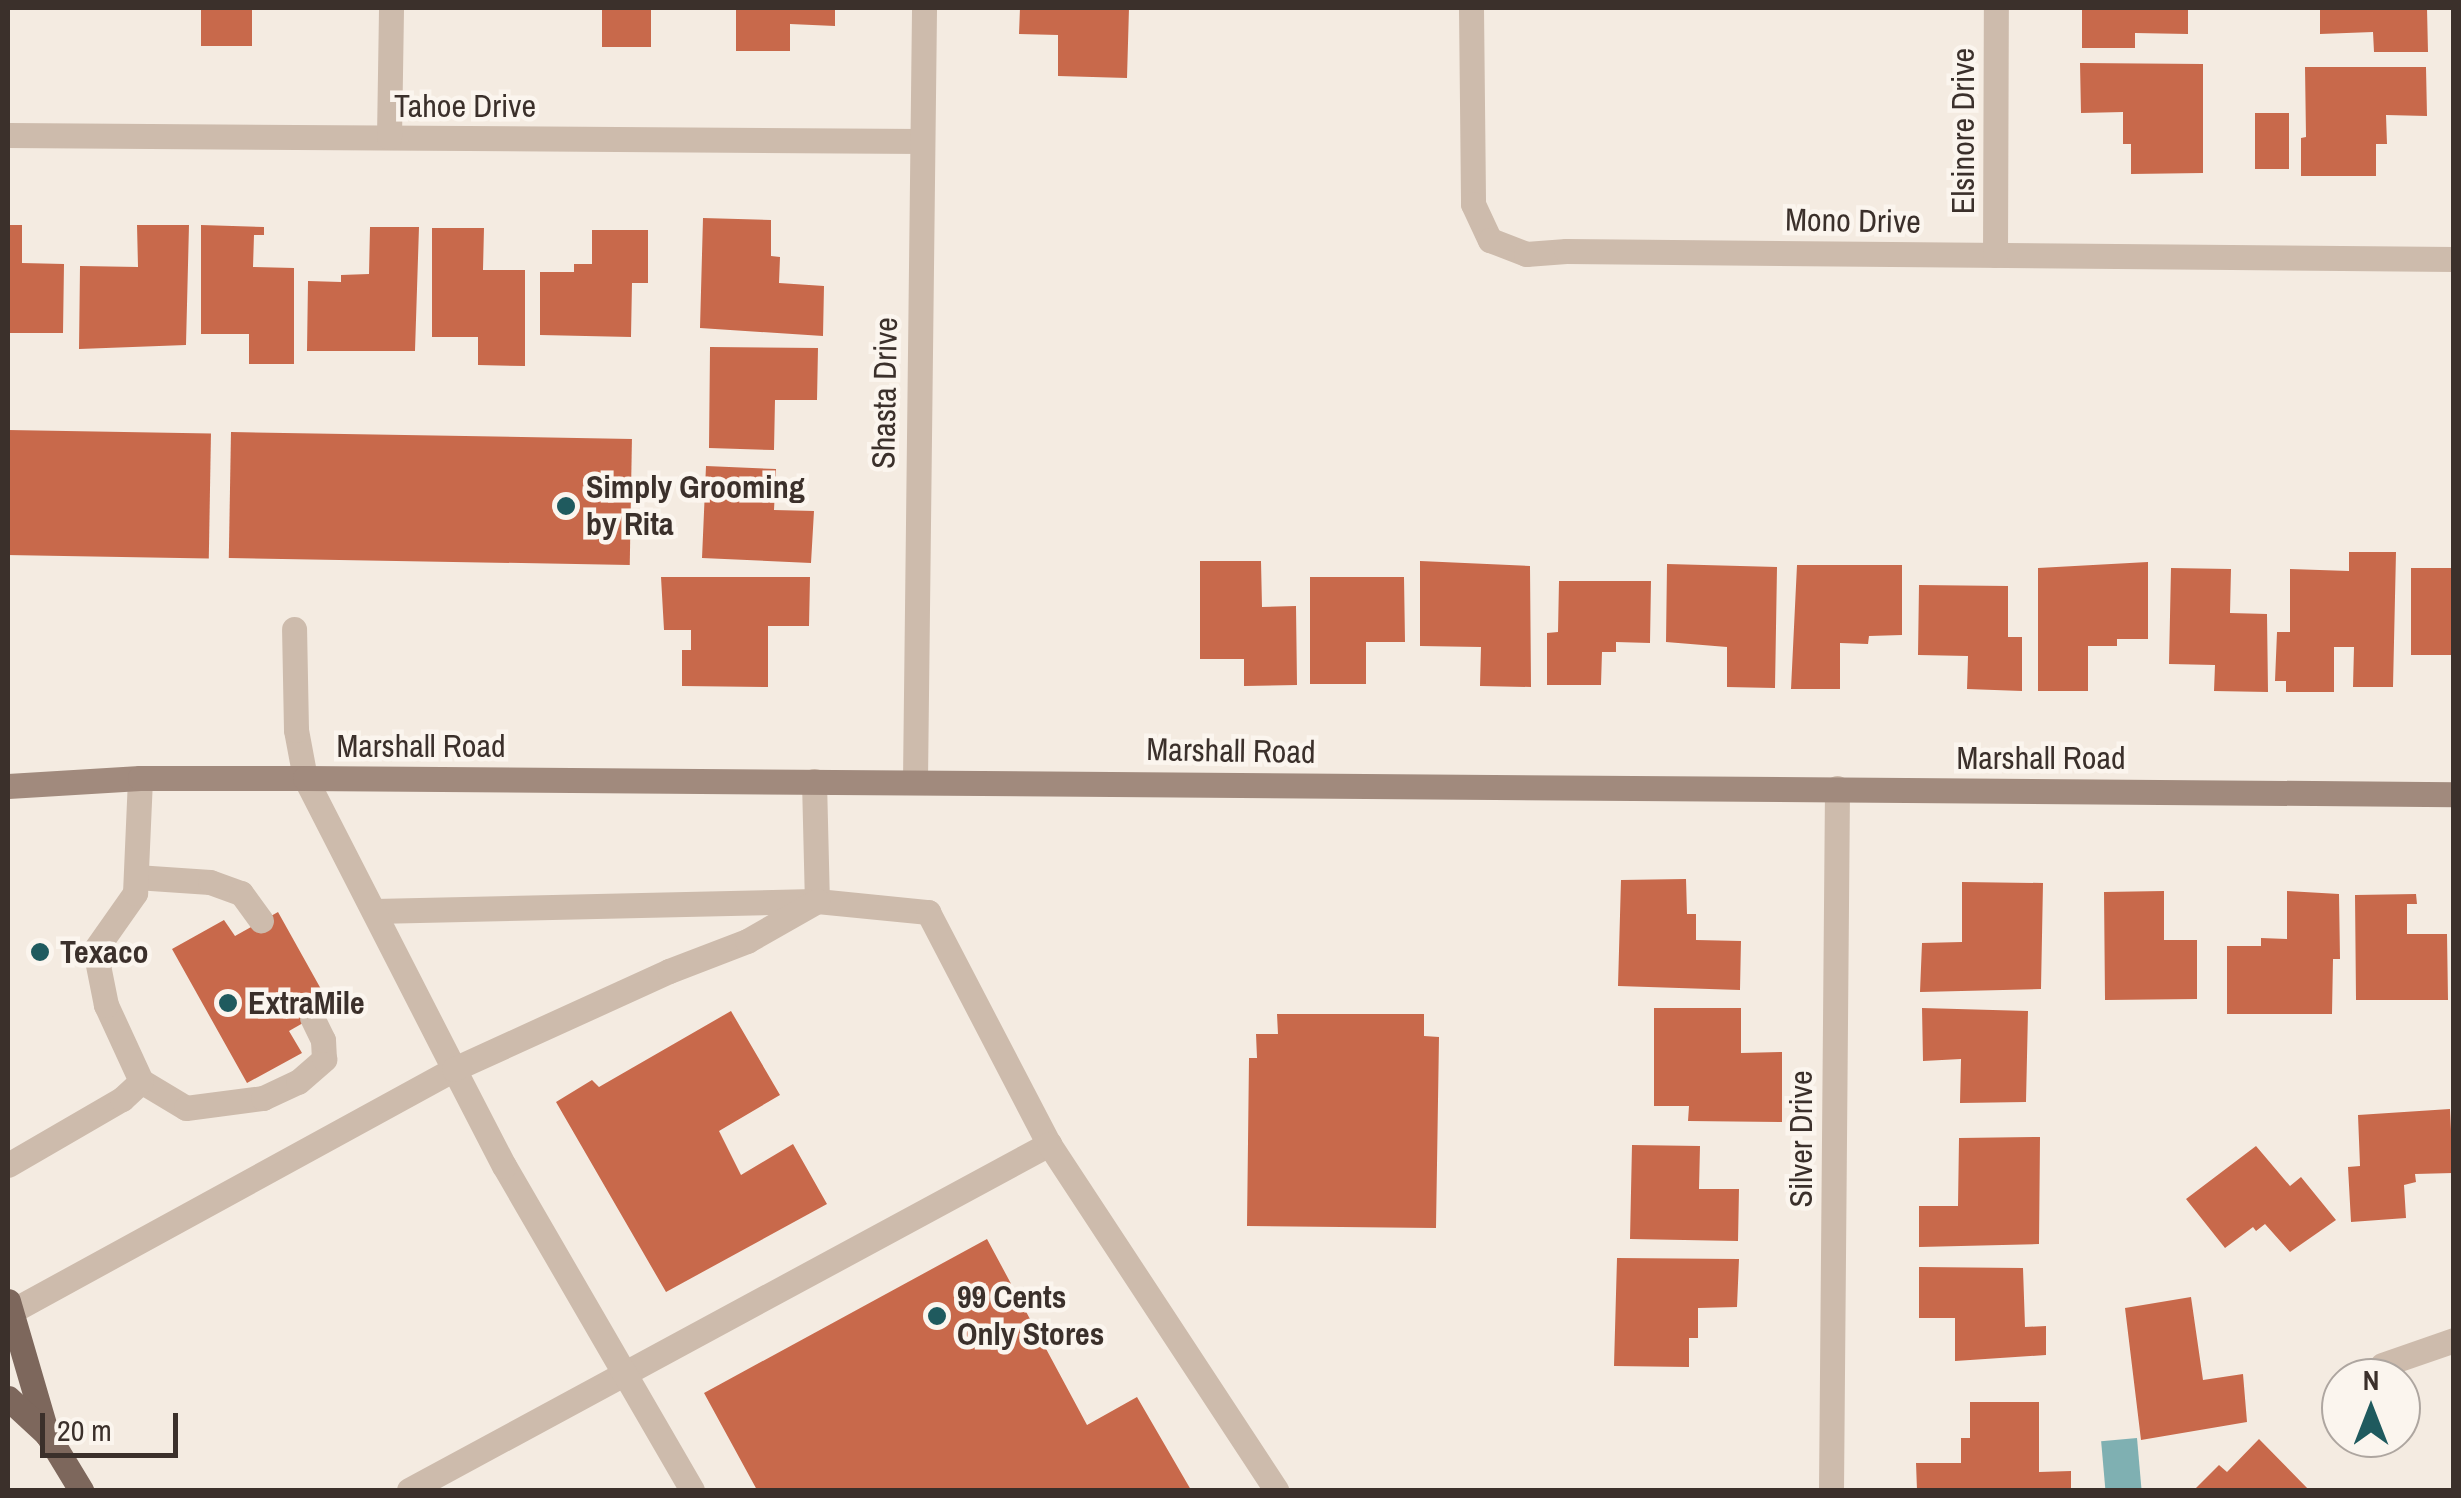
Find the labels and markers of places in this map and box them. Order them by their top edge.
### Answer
place label: Simply Grooming by Rita [586,469,805,544]
marker: Simply Grooming by Rita [555,495,577,517]
place label: Texaco [60,933,149,971]
marker: Texaco [29,941,51,963]
place label: ExtraMile [248,984,365,1022]
marker: ExtraMile [217,992,239,1014]
place label: 99 Cents Only Stores [957,1279,1104,1354]
marker: 99 Cents Only Stores [926,1305,948,1327]

